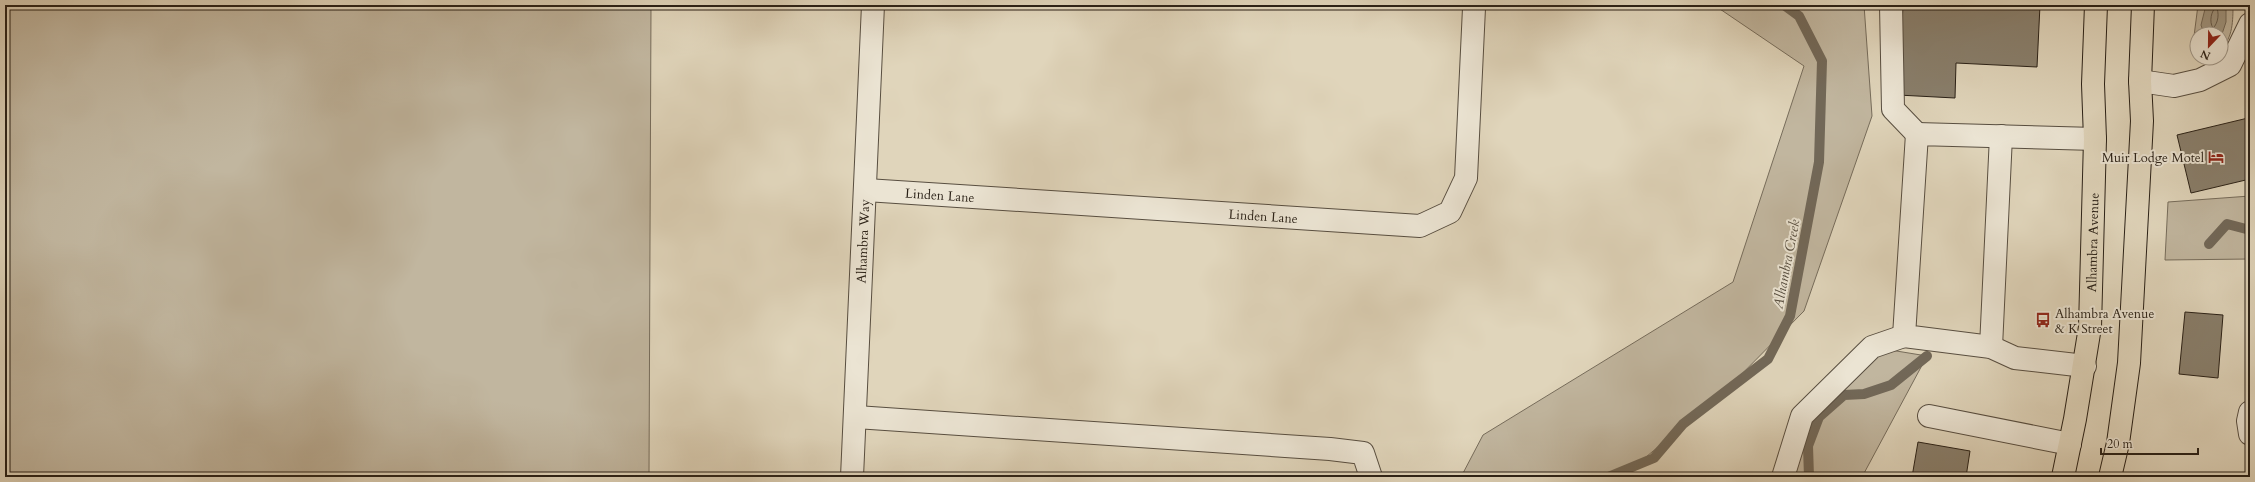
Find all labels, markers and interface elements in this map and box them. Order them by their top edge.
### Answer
north arrow [2189,26,2229,66]
text: N [2198,46,2213,64]
hotel icon: Muir Lodge Motel [2207,148,2225,166]
place label: Muir Lodge Motel [2102,149,2205,167]
street label: Linden Lane [905,185,975,207]
street label: Alhambra Avenue [2083,193,2104,292]
street label: Alhambra Way [853,199,874,284]
street label: Linden Lane [1228,206,1298,228]
water label: Alhambra Creek [1768,218,1805,312]
place label: Alhambra Avenue & K Street [2055,305,2154,338]
bus stop icon: Alhambra Avenue & K Street [2034,311,2052,329]
scale bar [2101,430,2198,456]
text: 20 m [2107,436,2134,452]

